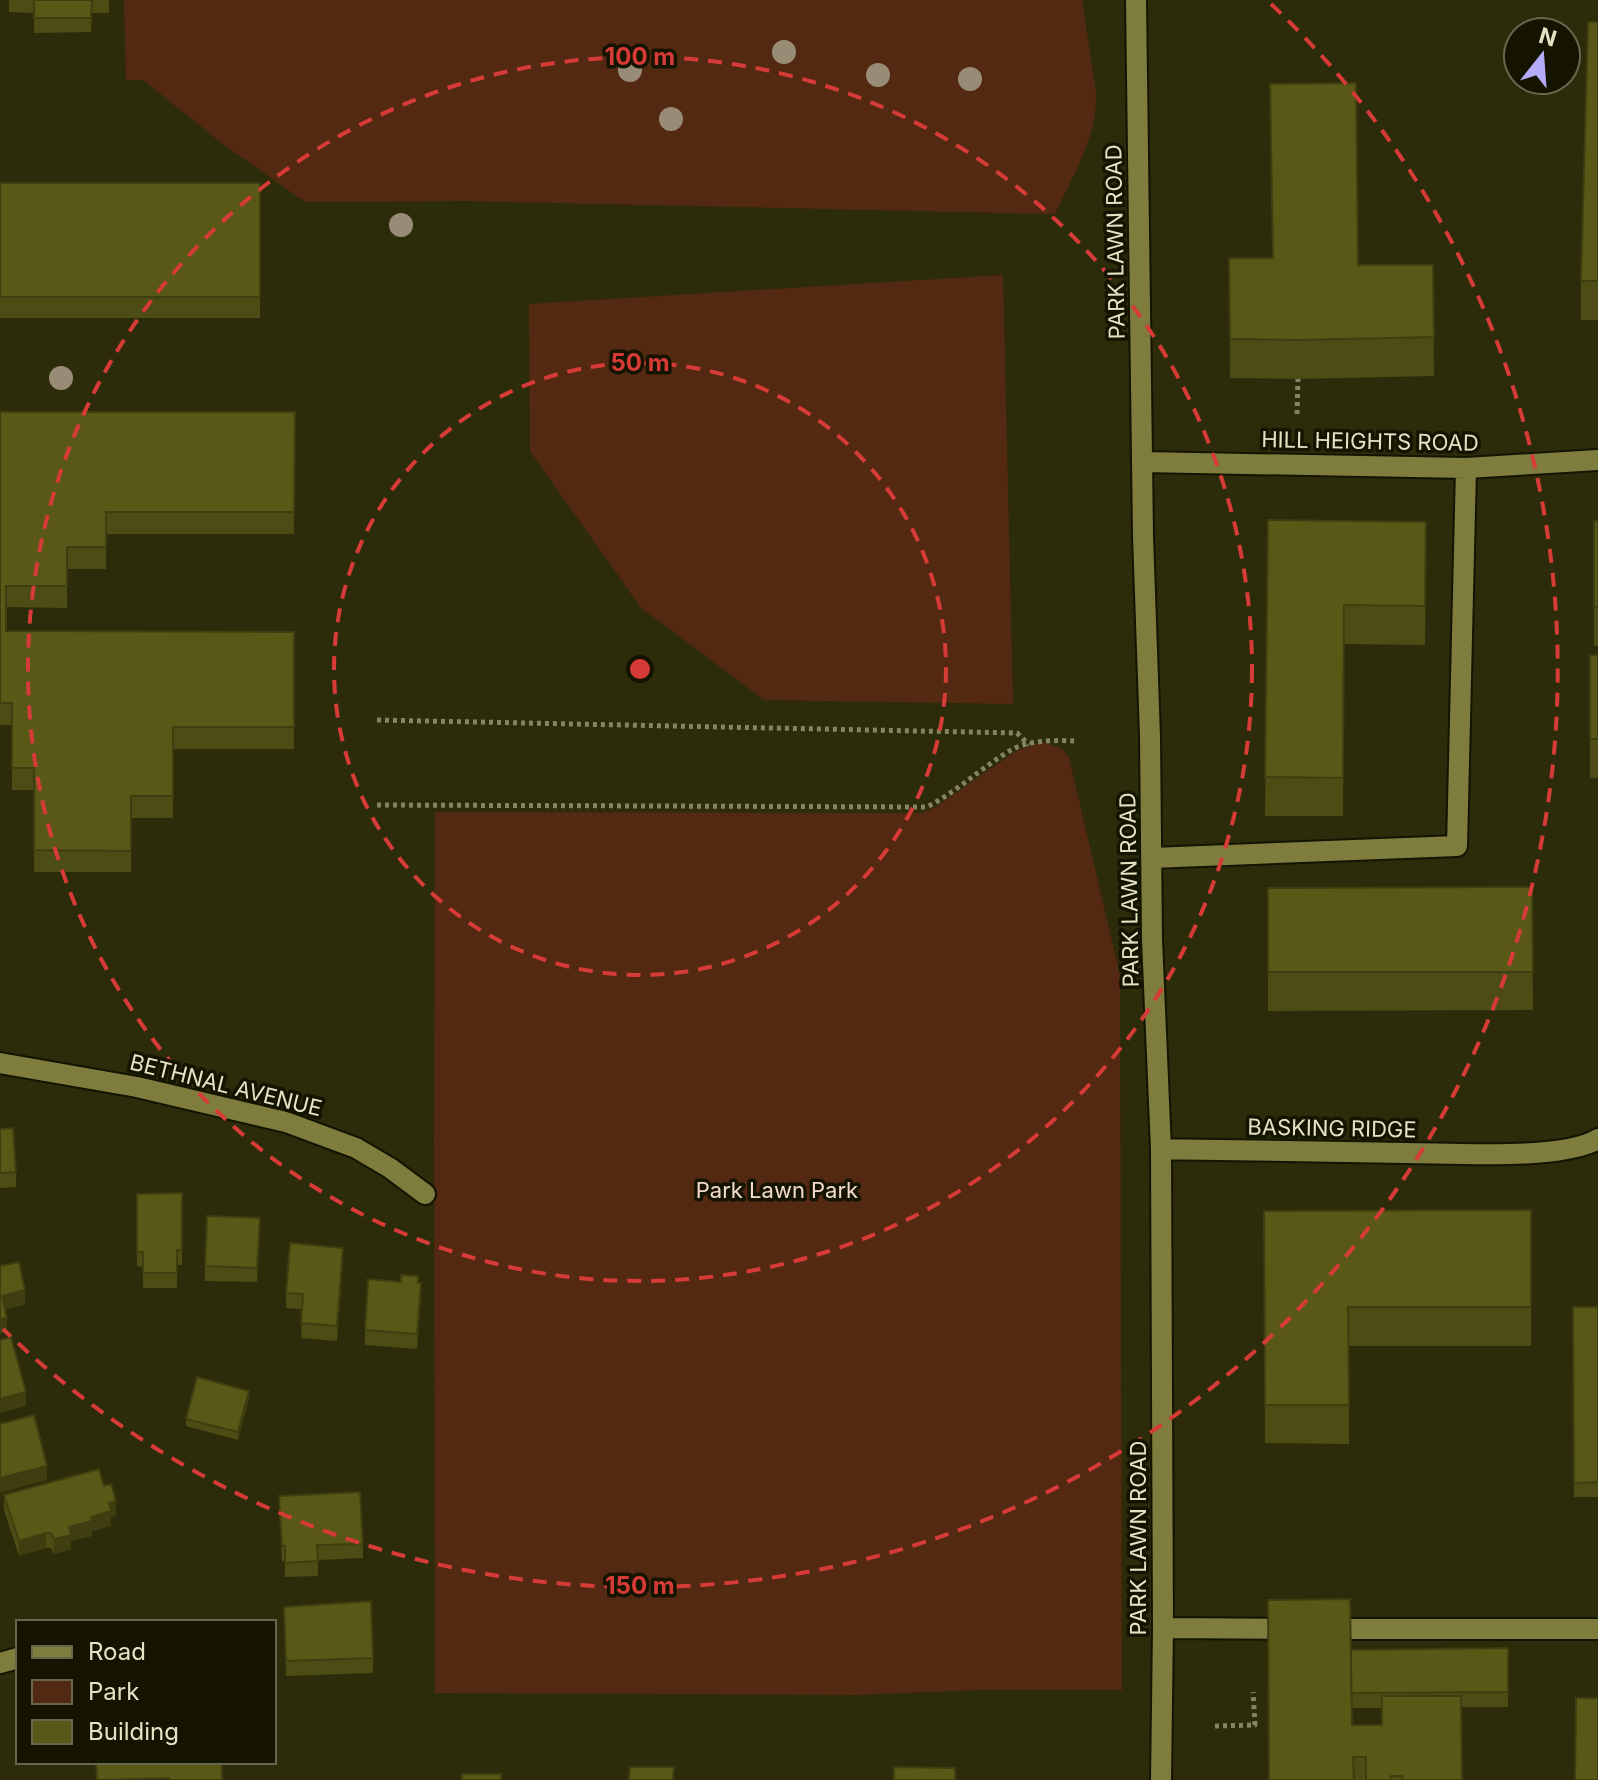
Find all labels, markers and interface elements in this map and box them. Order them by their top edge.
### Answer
north arrow [1502,16,1582,96]
text: N [1536,22,1560,52]
text: 100 m [605,42,675,71]
street label: PARK LAWN ROAD [1100,144,1130,340]
text: 50 m [610,348,670,377]
street label: HILL HEIGHTS ROAD [1261,426,1479,456]
centre of rings [626,655,654,683]
street label: PARK LAWN ROAD [1114,792,1144,988]
street label: BETHNAL AVENUE [127,1049,325,1121]
street label: BASKING RIDGE [1247,1114,1417,1142]
park label: Park Lawn Park [696,1177,858,1203]
street label: PARK LAWN ROAD [1125,1441,1151,1635]
text: 150 m [605,1571,675,1600]
legend [16,1620,276,1764]
text: Road [88,1637,146,1666]
text: Park [88,1677,139,1706]
text: Building [88,1717,179,1746]

